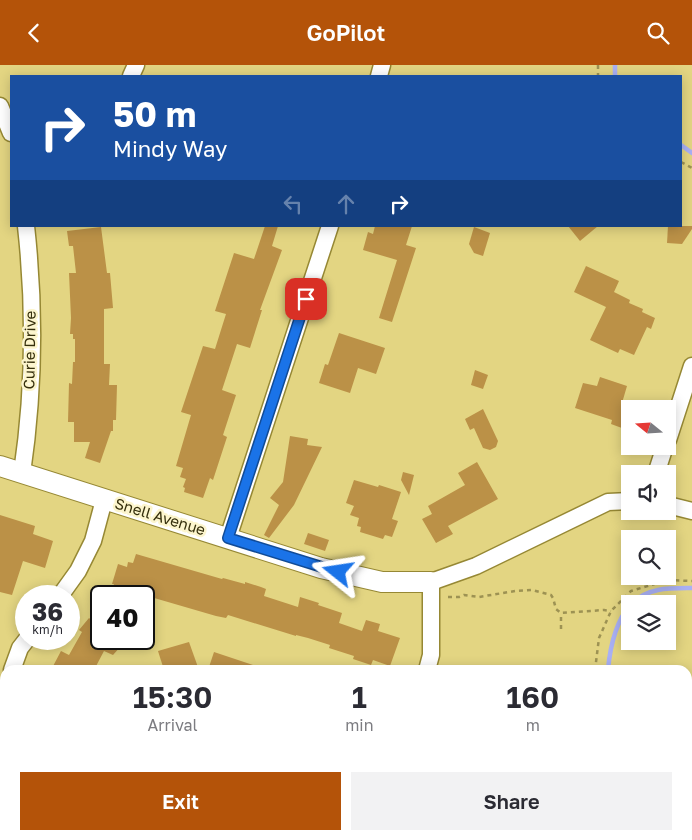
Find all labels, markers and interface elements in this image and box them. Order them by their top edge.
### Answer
icon: back [20,19,48,47]
text: GoPilot [307,19,385,46]
icon: search [644,19,672,47]
text: 50 m [113,93,196,135]
icon: right [30,95,95,160]
text: Mindy Way [113,135,227,162]
icon: left [279,190,307,218]
icon: ahead [332,190,360,218]
icon: right [385,190,413,218]
pin [285,278,327,320]
icon: arrive [292,285,320,313]
street label: Curie Drive [19,310,39,390]
north arrow [621,400,676,455]
map controls [621,400,676,650]
button: sound [621,465,676,520]
street label: Snell Avenue [113,494,208,538]
button: search [621,530,676,585]
position arrow [311,545,363,597]
speed limit sign: 40 [90,585,155,650]
button: layers [621,595,676,650]
text: 36 [32,596,63,627]
text: km/h [32,622,63,637]
text: 15:30 [133,679,212,715]
text: 1 [352,679,367,715]
text: 160 [506,679,559,715]
text: Arrival [148,715,198,735]
text: min [345,715,373,735]
text: m [526,715,540,735]
button: Exit [20,772,341,830]
button: Share [351,772,672,830]

